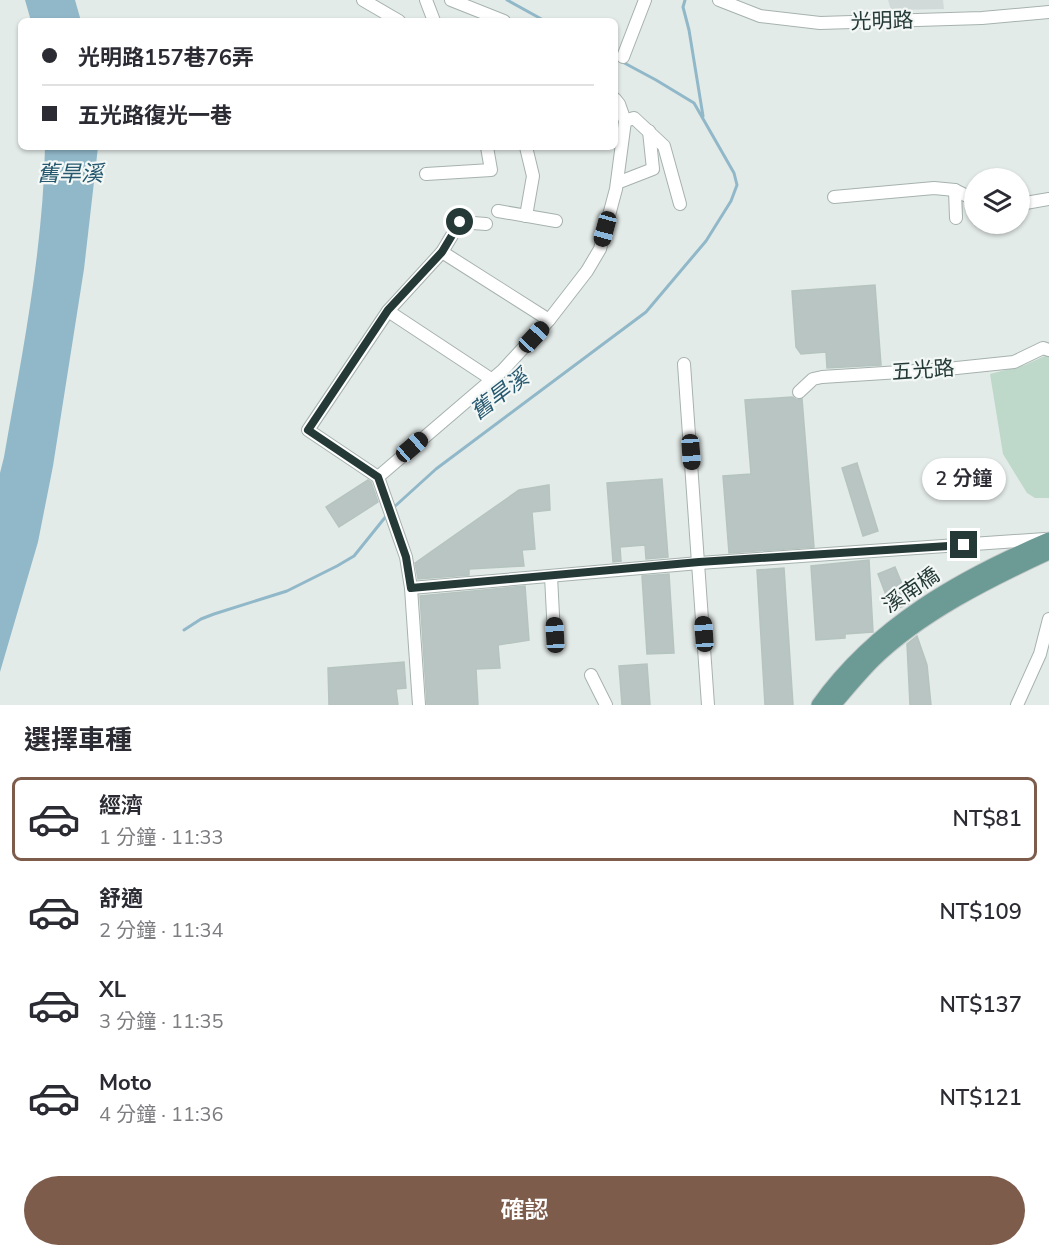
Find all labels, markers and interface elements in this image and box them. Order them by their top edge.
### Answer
street label: 光明路 [850,6,914,36]
text: 光明路157巷76弄 [78,43,254,73]
text: 五光路復光一巷 [78,101,232,131]
water label: 舊旱溪 [37,159,106,189]
map controls [964,168,1030,234]
button: layers [964,168,1030,234]
route start [446,208,473,235]
car [592,209,618,249]
car [515,318,553,356]
street label: 五光路 [891,354,955,386]
water label: 舊旱溪 [464,361,537,427]
car [393,428,431,466]
car [681,433,701,471]
callout: 2 分鐘 [922,458,1006,500]
text: 2 分鐘 [935,465,993,492]
route end [950,531,977,558]
street label: 溪南橋 [877,561,945,619]
car [694,615,714,653]
car [545,617,565,653]
text: 選擇車種 [24,722,132,759]
text: 經濟 [99,791,143,821]
icon: car [27,792,81,846]
text: NT$81 [953,804,1022,834]
text: 1 分鐘 · 11:33 [99,824,224,851]
text: 舒適 [99,884,143,914]
icon: car [27,885,81,939]
text: NT$109 [939,897,1022,927]
text: 2 分鐘 · 11:34 [99,917,224,944]
text: XL [99,975,126,1005]
icon: car [27,978,81,1032]
text: NT$137 [939,990,1022,1020]
text: 3 分鐘 · 11:35 [99,1008,224,1035]
text: Moto [99,1068,152,1098]
icon: car [27,1071,81,1125]
text: NT$121 [939,1083,1022,1113]
text: 4 分鐘 · 11:36 [99,1101,224,1128]
button: 確認 [24,1176,1025,1245]

